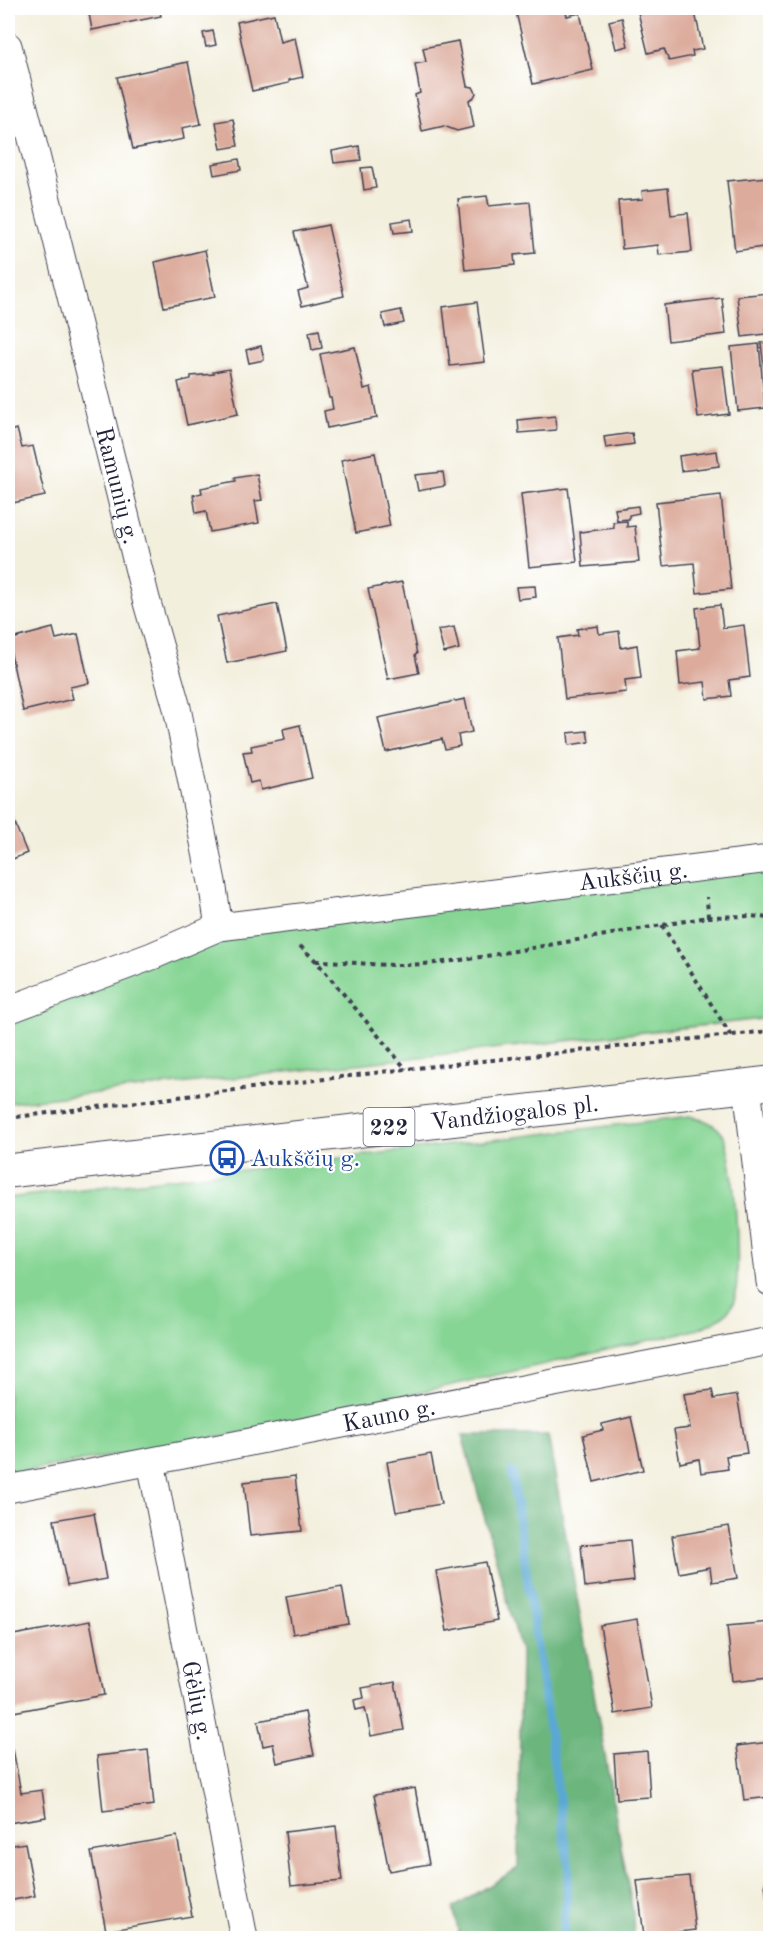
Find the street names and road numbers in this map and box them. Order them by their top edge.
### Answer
street label: Ramunių g. [90,425,142,547]
street label: Aukščių g. [577,859,690,897]
street label: Vandžiogalos pl. [430,1093,600,1136]
road number: 222 [364,1108,414,1146]
street label: Kauno g. [341,1396,438,1438]
street label: Gėlių g. [176,1659,215,1743]

